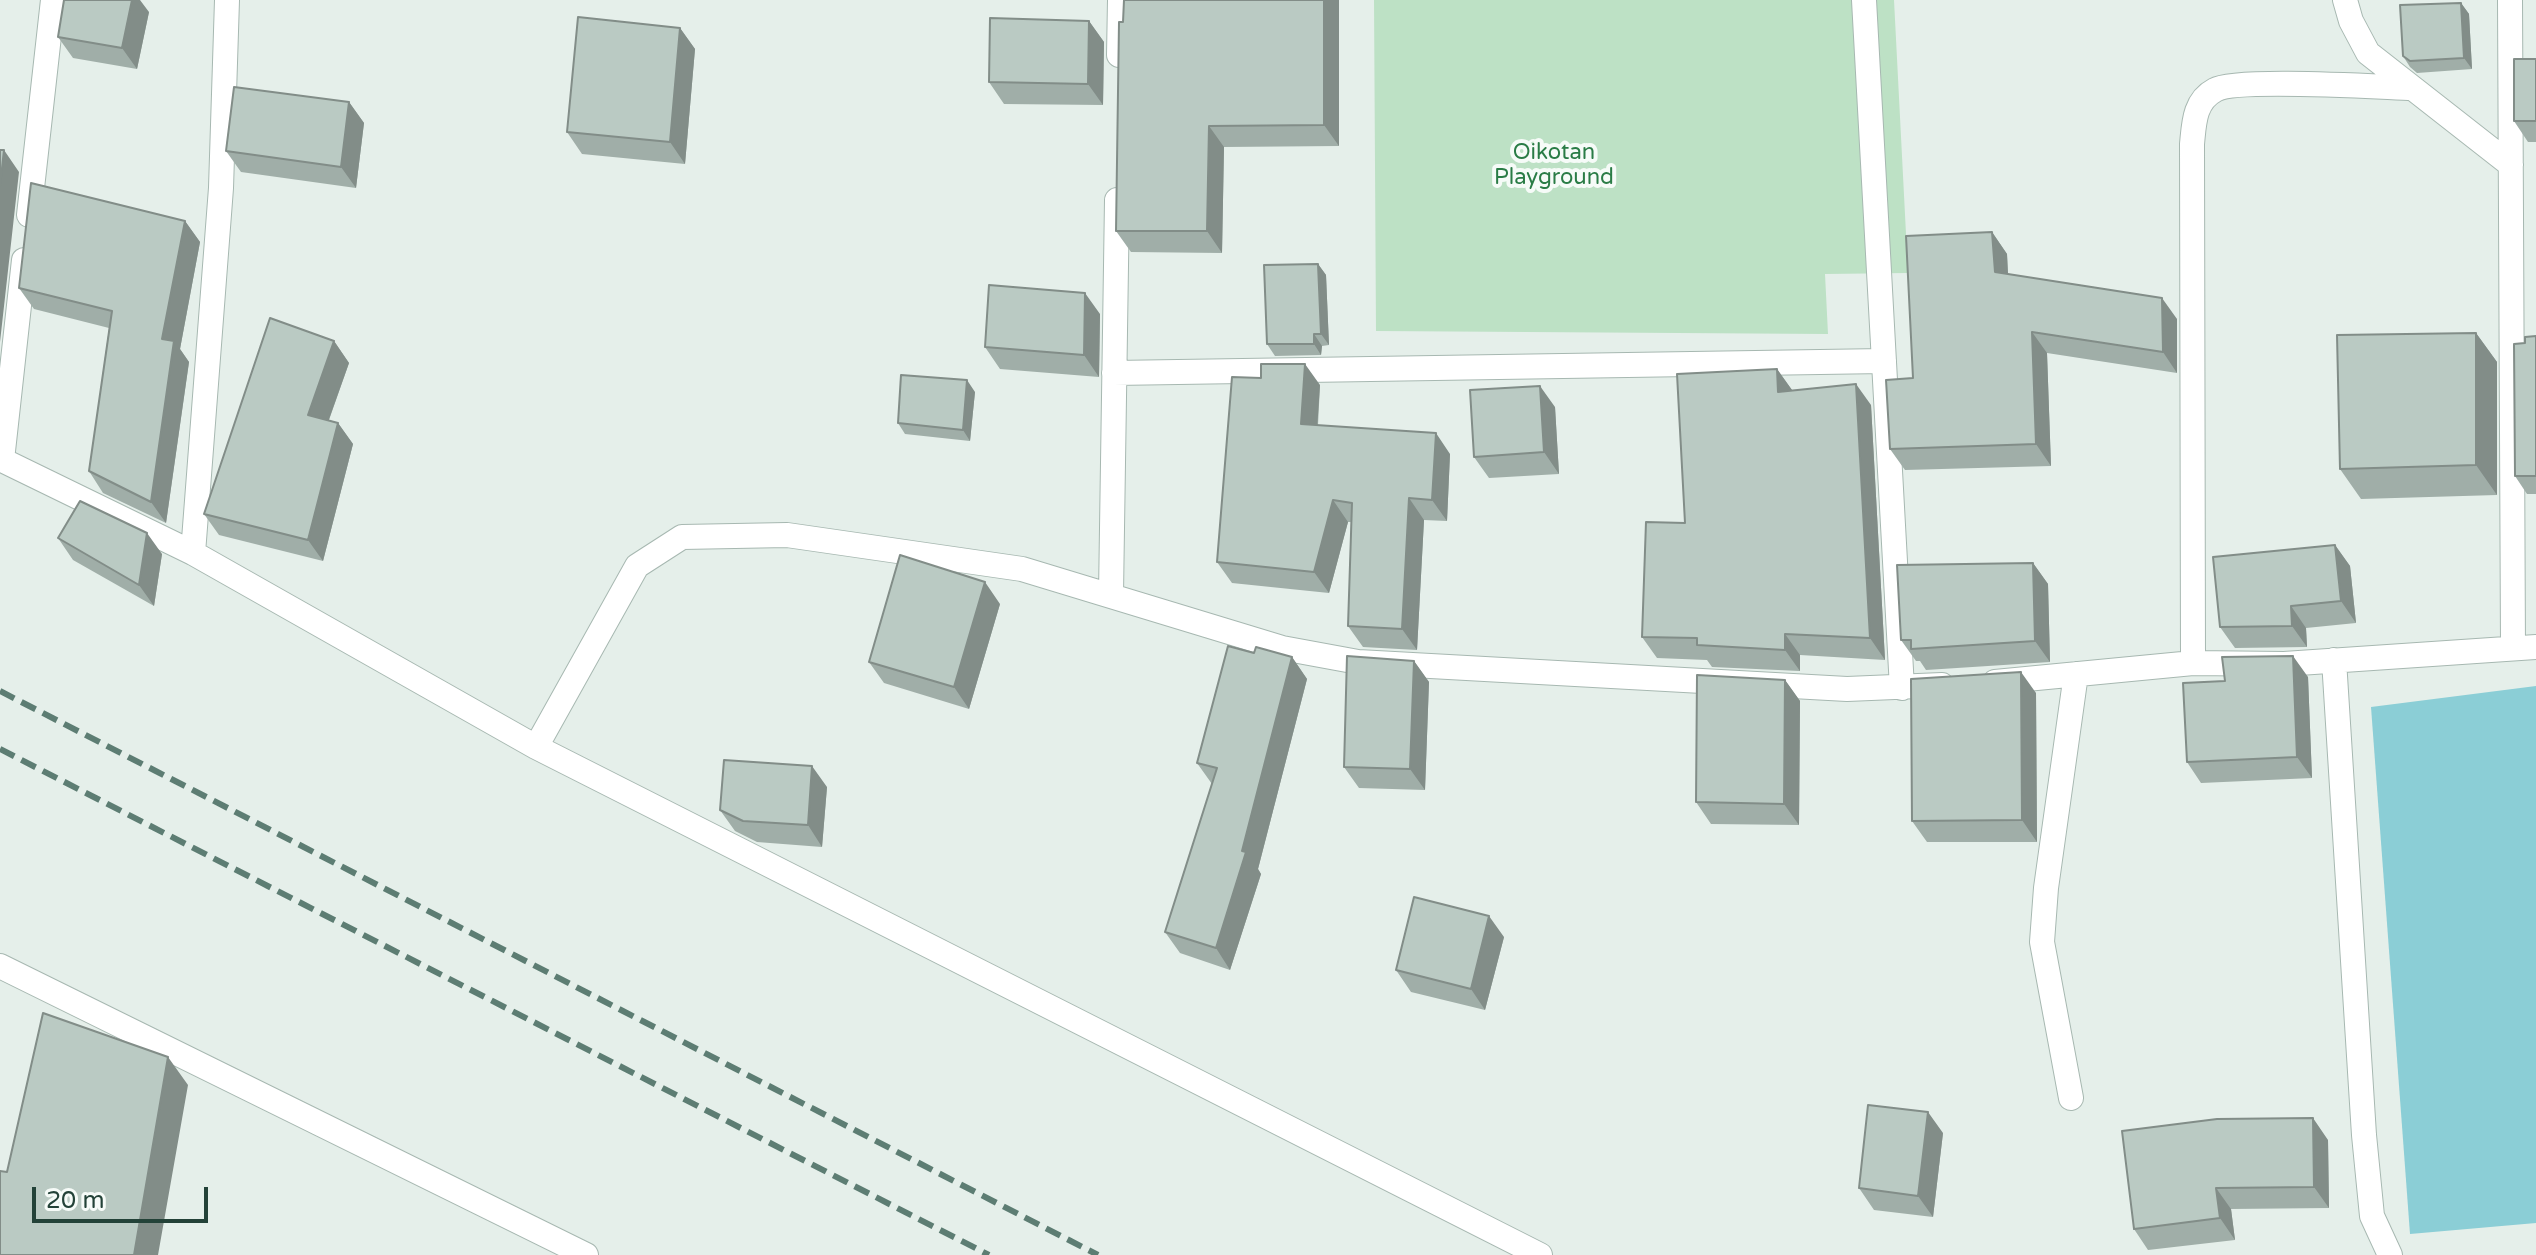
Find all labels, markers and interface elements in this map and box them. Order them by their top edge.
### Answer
park label: Oikotan Playground [1494,140,1614,192]
scale bar [36,1171,212,1221]
text: 20 m [46,1186,104,1215]

